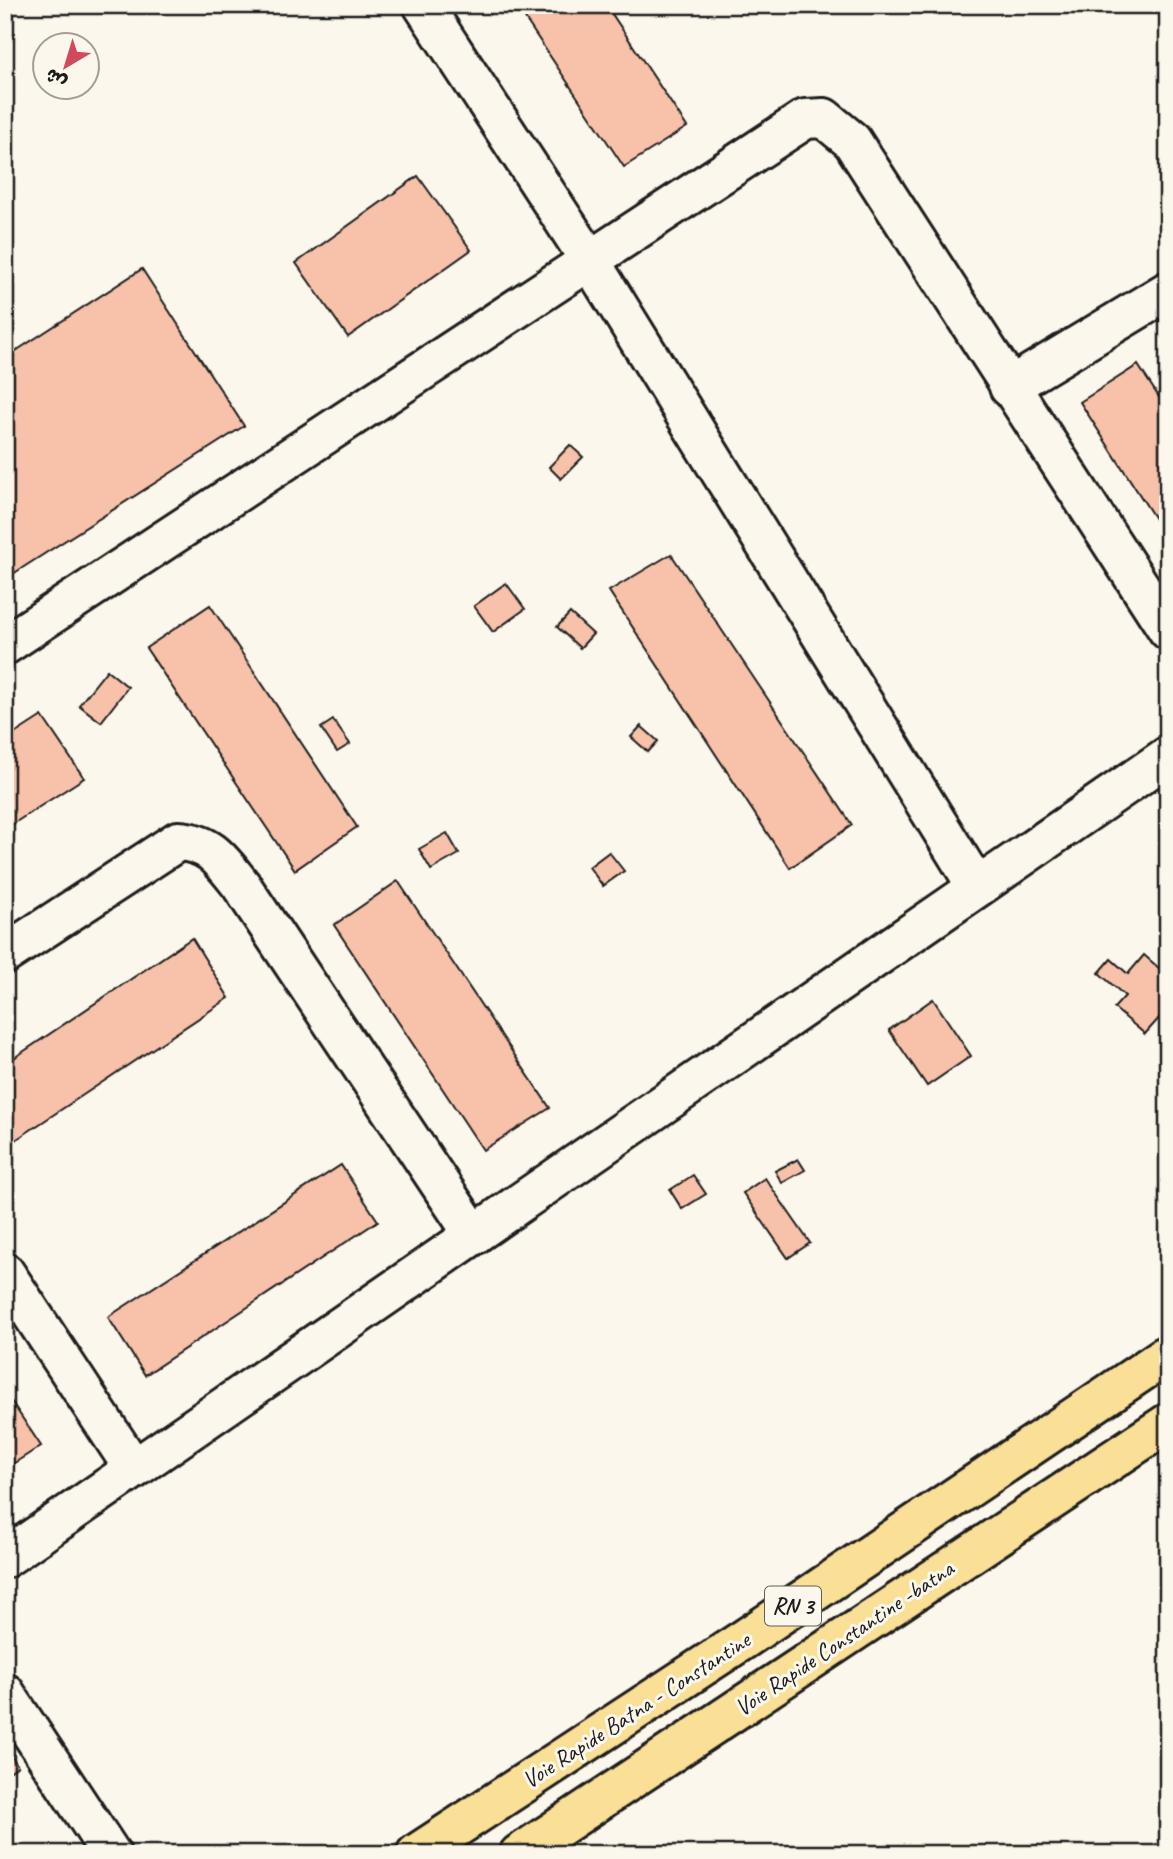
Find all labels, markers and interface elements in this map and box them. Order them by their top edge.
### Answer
north arrow [32,32,102,102]
text: ش [40,63,72,94]
street label: Voie Rapide Constantine -batna [729,1553,960,1722]
road number: RN 3 [765,1586,821,1625]
street label: Voie Rapide Batna - Constantine [516,1624,757,1795]

